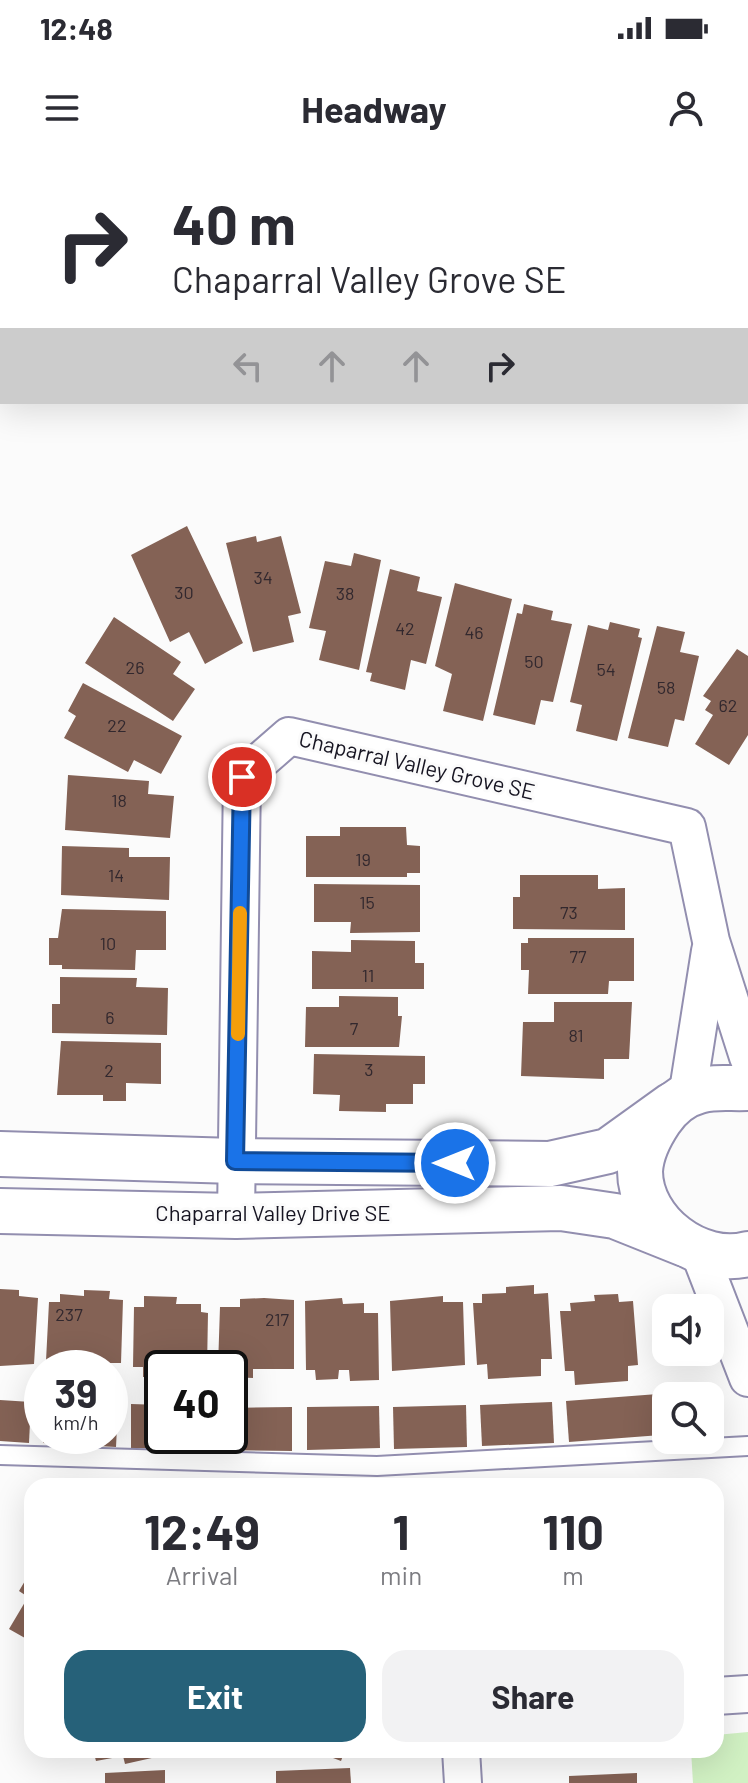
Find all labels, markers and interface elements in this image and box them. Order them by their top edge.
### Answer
text: 12:48 [40,10,113,46]
icon: menu [40,86,84,130]
icon: person [664,86,708,130]
text: Headway [301,87,447,130]
text: 40 m [172,189,296,256]
icon: right [40,192,144,296]
text: Chaparral Valley Grove SE [172,257,566,300]
icon: left [226,344,270,388]
icon: ahead [310,344,354,388]
icon: ahead [394,344,438,388]
icon: right [478,344,522,388]
house number: 34 [253,566,273,588]
house number: 30 [174,581,194,603]
house number: 38 [336,582,354,604]
house number: 42 [395,617,415,639]
house number: 46 [464,621,484,643]
house number: 50 [524,650,544,672]
house number: 26 [126,656,144,678]
house number: 54 [596,658,616,680]
house number: 58 [657,676,675,698]
house number: 62 [719,694,737,716]
house number: 22 [107,714,127,736]
street label: Chaparral Valley Grove SE [297,724,538,804]
pin [208,743,276,811]
icon: arrive [220,755,264,799]
house number: 18 [111,789,127,811]
house number: 19 [355,848,371,870]
house number: 14 [108,864,124,886]
house number: 15 [359,891,375,913]
house number: 73 [560,901,578,923]
house number: 10 [100,932,116,954]
house number: 77 [569,945,587,967]
house number: 11 [362,964,374,986]
house number: 6 [105,1006,115,1028]
house number: 7 [350,1017,359,1039]
house number: 81 [568,1024,584,1046]
house number: 3 [364,1058,374,1080]
house number: 2 [104,1059,114,1081]
position arrow [413,1121,497,1205]
street label: Chaparral Valley Drive SE [155,1199,391,1225]
map controls [652,1294,724,1454]
button: sound [652,1294,724,1366]
house number: 237 [55,1303,83,1325]
house number: 217 [265,1308,290,1330]
speed limit sign: 40 [144,1350,248,1454]
text: 39 [55,1368,97,1416]
button: search [652,1382,724,1454]
text: km/h [53,1410,99,1434]
text: 12:49 [144,1502,260,1560]
text: 1 [393,1502,410,1560]
text: 110 [542,1502,604,1560]
text: Arrival [166,1559,238,1590]
text: min [380,1559,422,1590]
text: m [562,1559,584,1590]
button: Exit [64,1650,366,1742]
button: Share [382,1650,684,1742]

